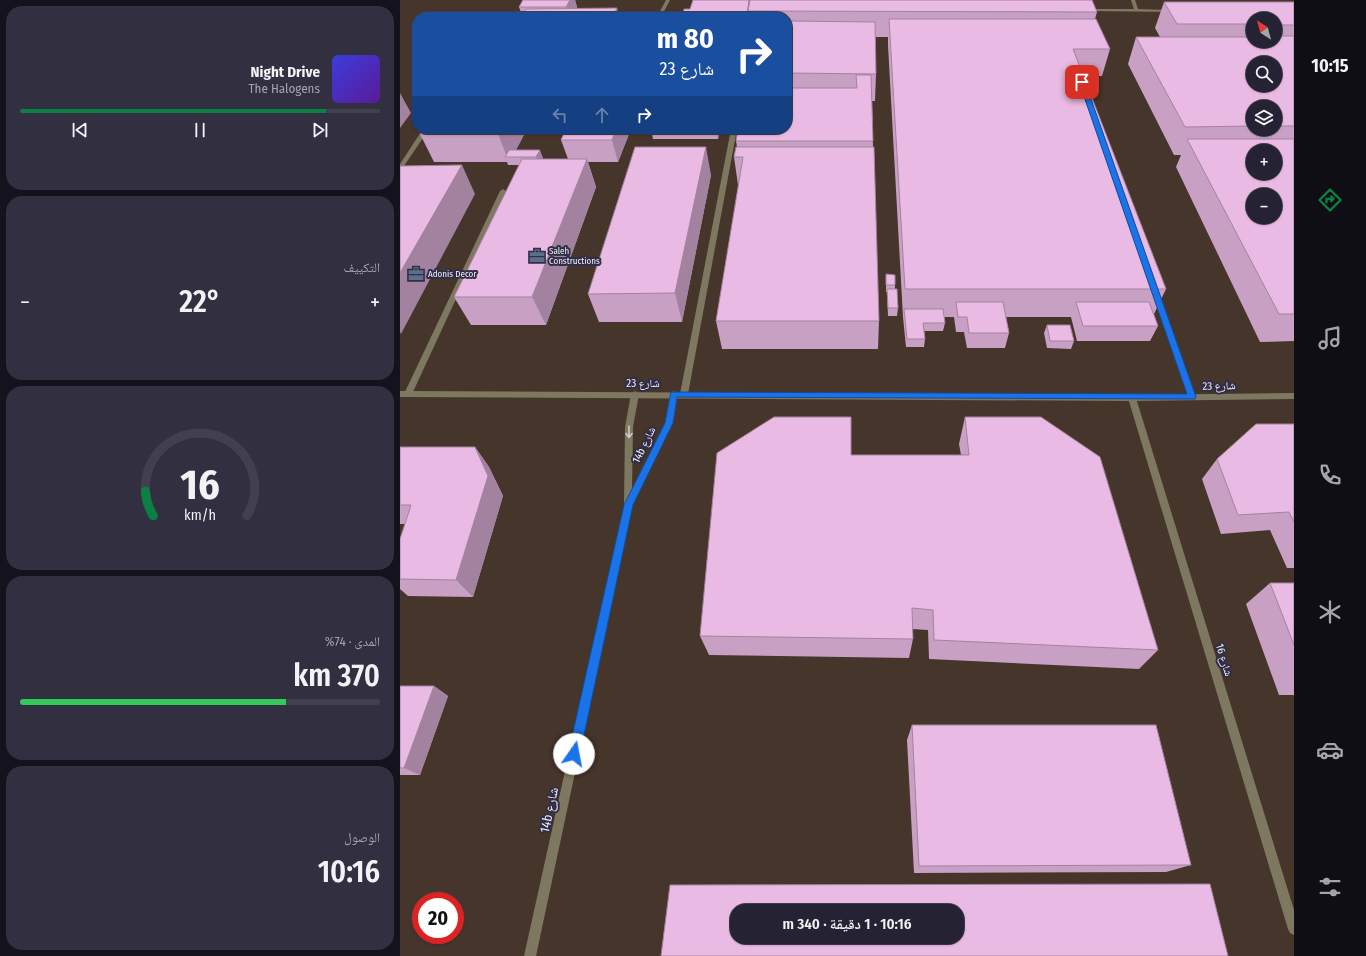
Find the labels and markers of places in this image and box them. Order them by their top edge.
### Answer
pin [1065,65,1099,99]
place label: Saleh Constructions [549,246,600,266]
office icon: Saleh Constructions [528,247,546,265]
office icon: Adonis Decor [407,265,425,283]
place label: Adonis Decor [428,269,477,279]

